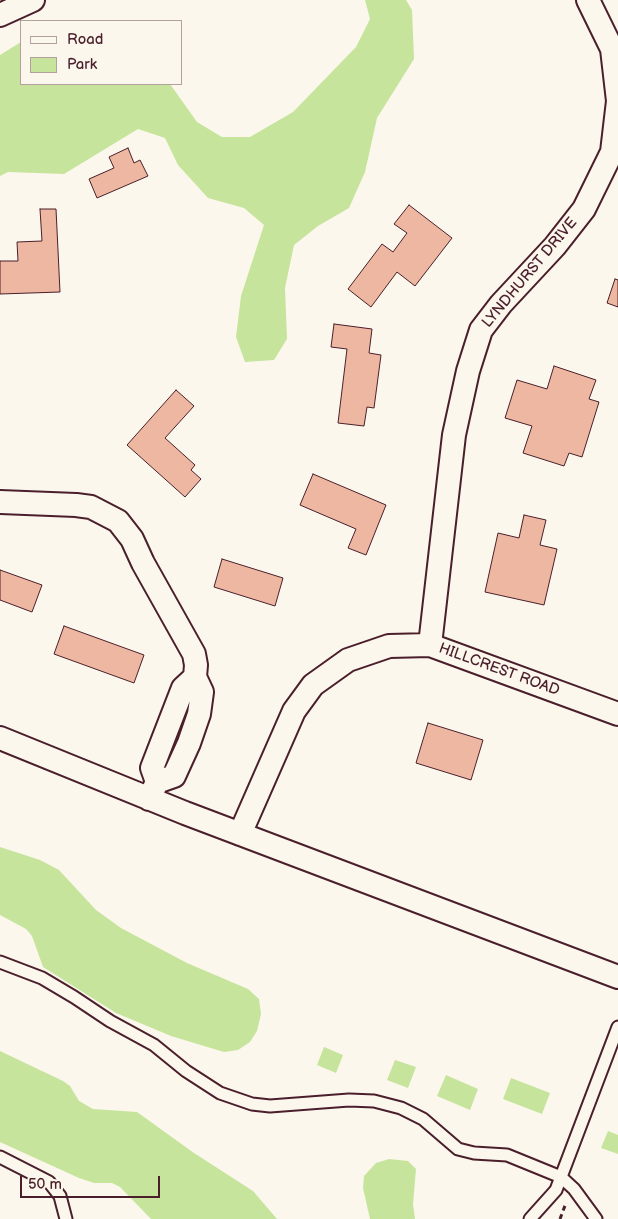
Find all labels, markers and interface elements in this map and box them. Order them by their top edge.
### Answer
legend [20,20,182,85]
text: Road [67,30,103,49]
text: Park [67,55,97,74]
street label: LYNDHURST DRIVE [479,214,581,332]
street label: HILLCREST ROAD [436,640,562,700]
scale bar [22,1166,162,1198]
text: 50 m [28,1175,62,1194]

